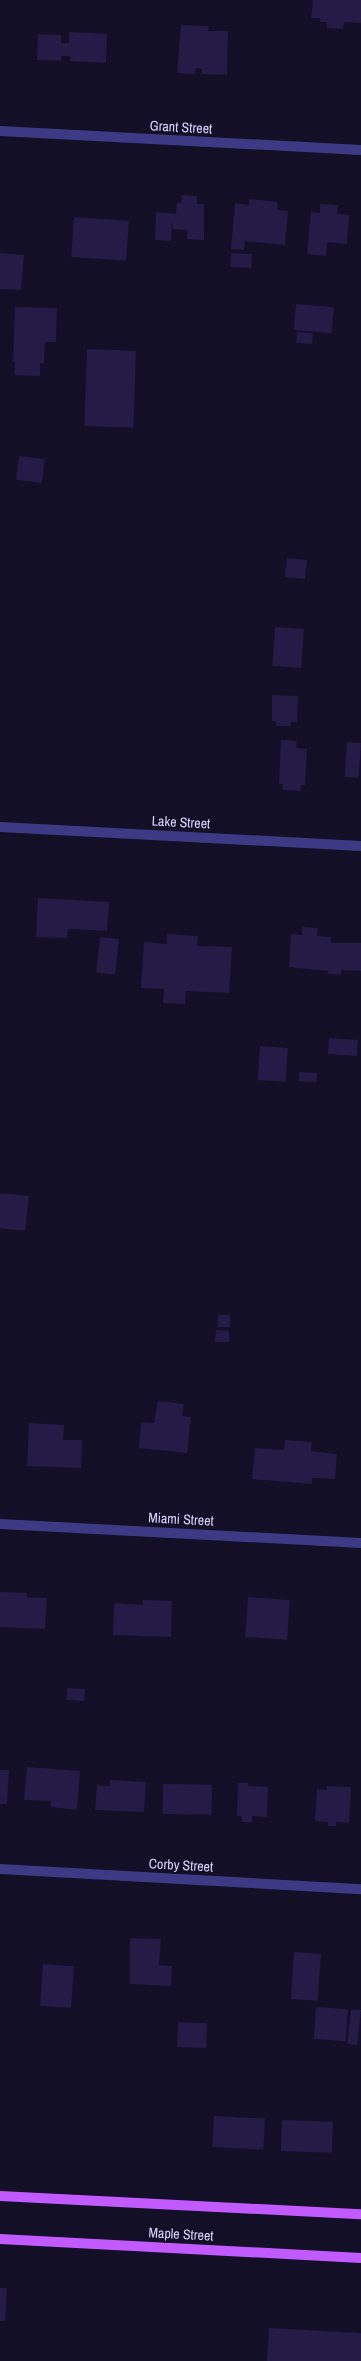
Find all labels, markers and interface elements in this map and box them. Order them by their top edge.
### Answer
street label: Grant Street [149,117,213,137]
street label: Lake Street [151,812,211,832]
street label: Miami Street [148,1509,214,1529]
street label: Corby Street [148,1855,214,1875]
street label: Maple Street [148,2224,214,2244]

